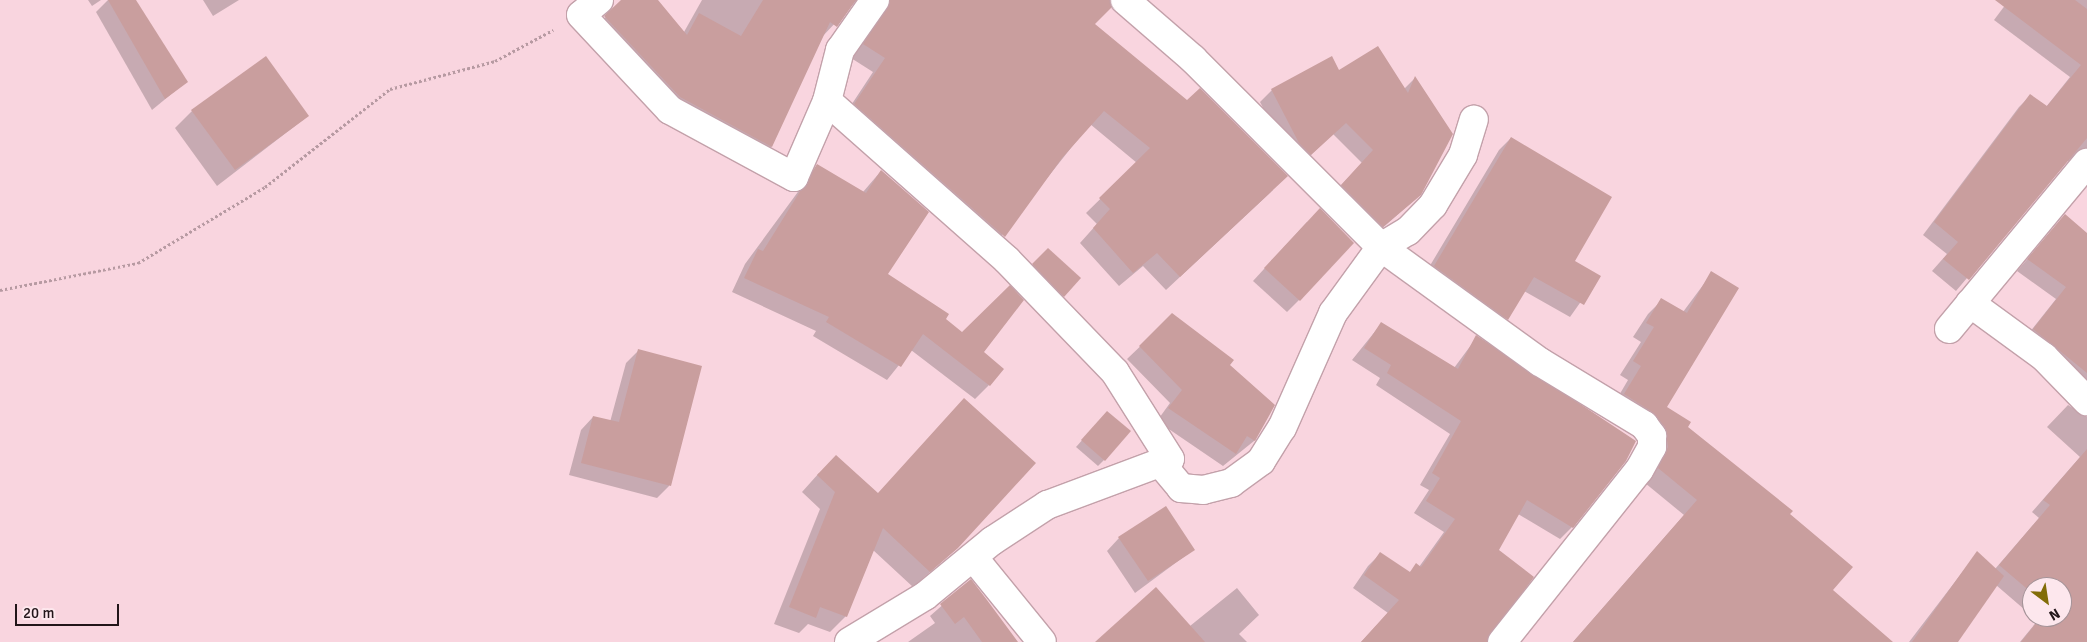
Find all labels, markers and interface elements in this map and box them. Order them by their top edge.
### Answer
north arrow [2022,577,2072,627]
scale bar [18,594,121,626]
text: 20 m [23,604,54,622]
text: N [2046,605,2063,624]

